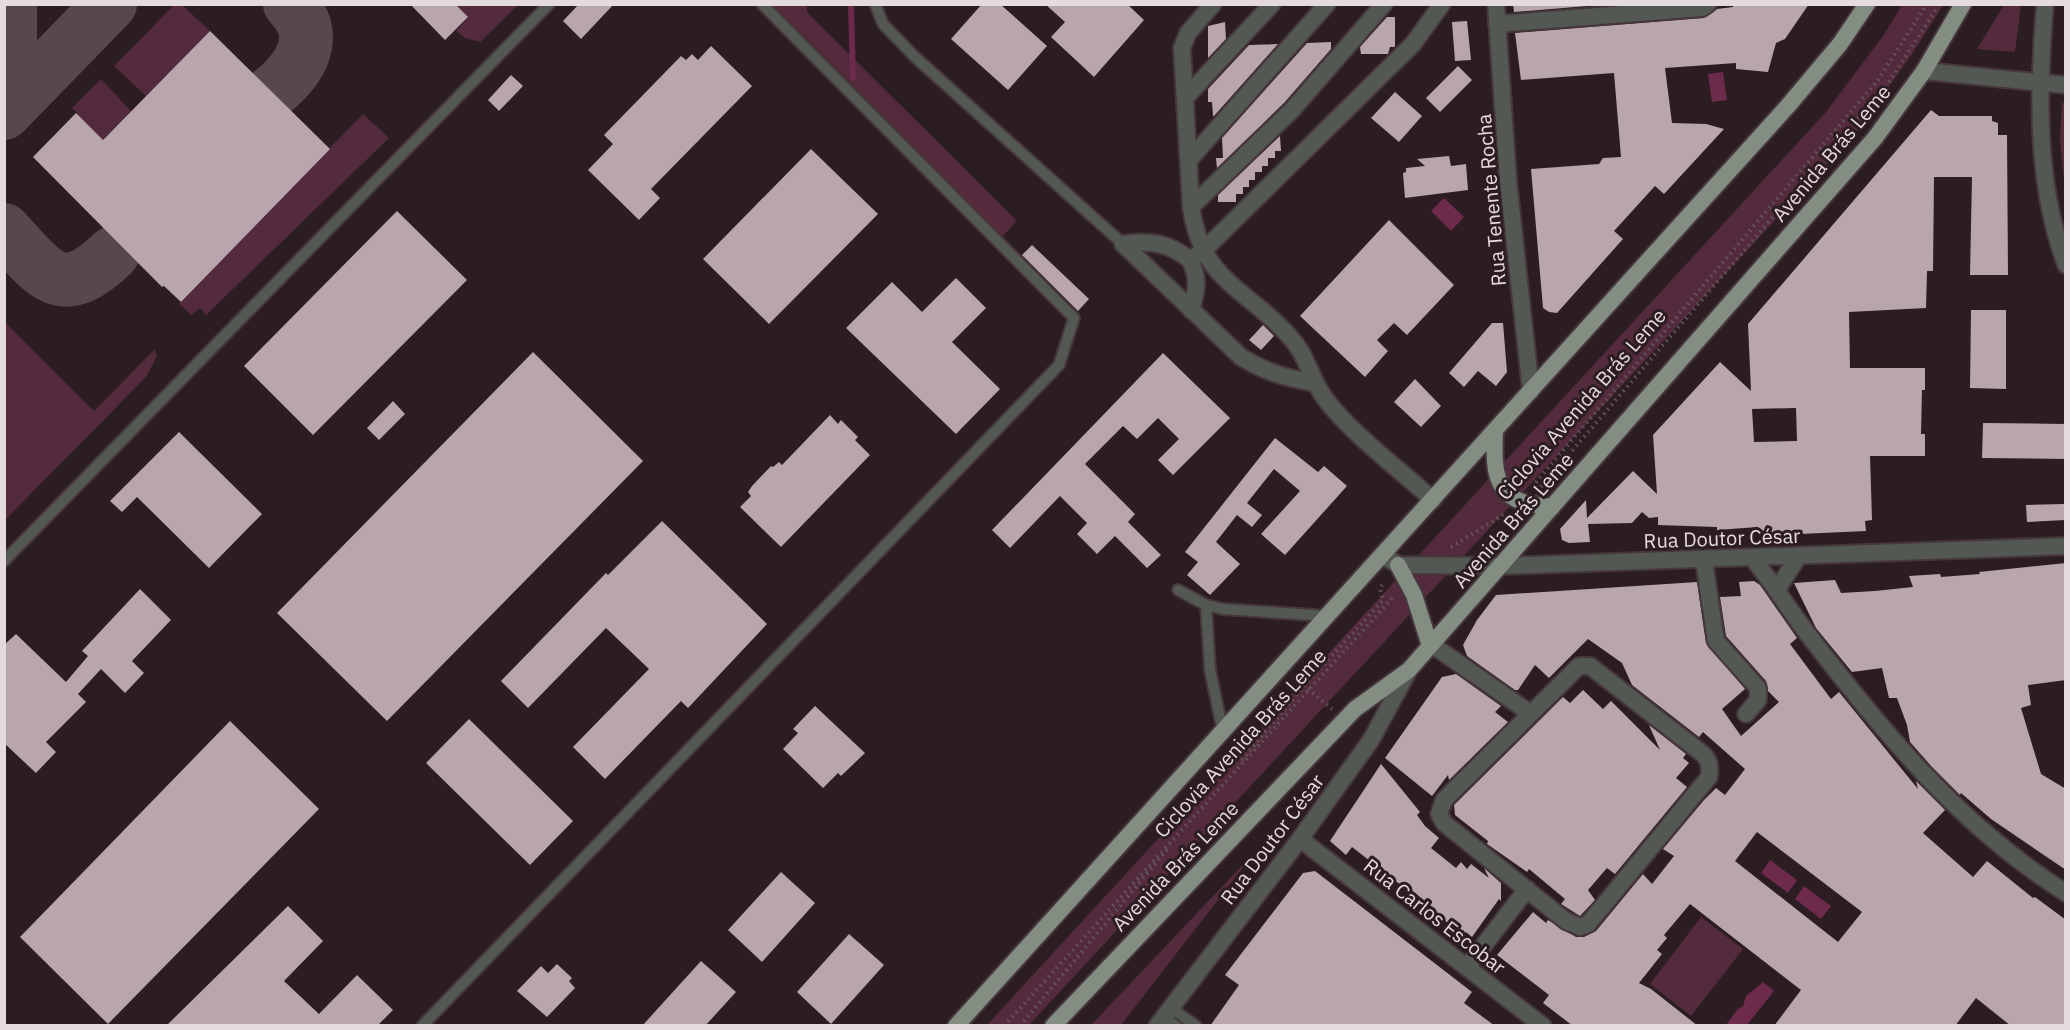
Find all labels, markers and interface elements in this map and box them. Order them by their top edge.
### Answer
street label: Avenida Brás Leme [1766,79,1896,227]
street label: Rua Tenente Rocha [1470,112,1512,287]
street label: Ciclovia Avenida Brás Leme [1490,303,1672,505]
street label: Avenida Brás Leme [1447,447,1579,593]
street label: Rua Doutor César [1643,522,1801,554]
street label: Ciclovia Avenida Brás Leme [1148,643,1332,843]
street label: Rua Doutor César [1214,768,1330,910]
street label: Avenida Brás Leme [1106,795,1244,937]
street label: Rua Carlos Escobar [1358,852,1512,980]

